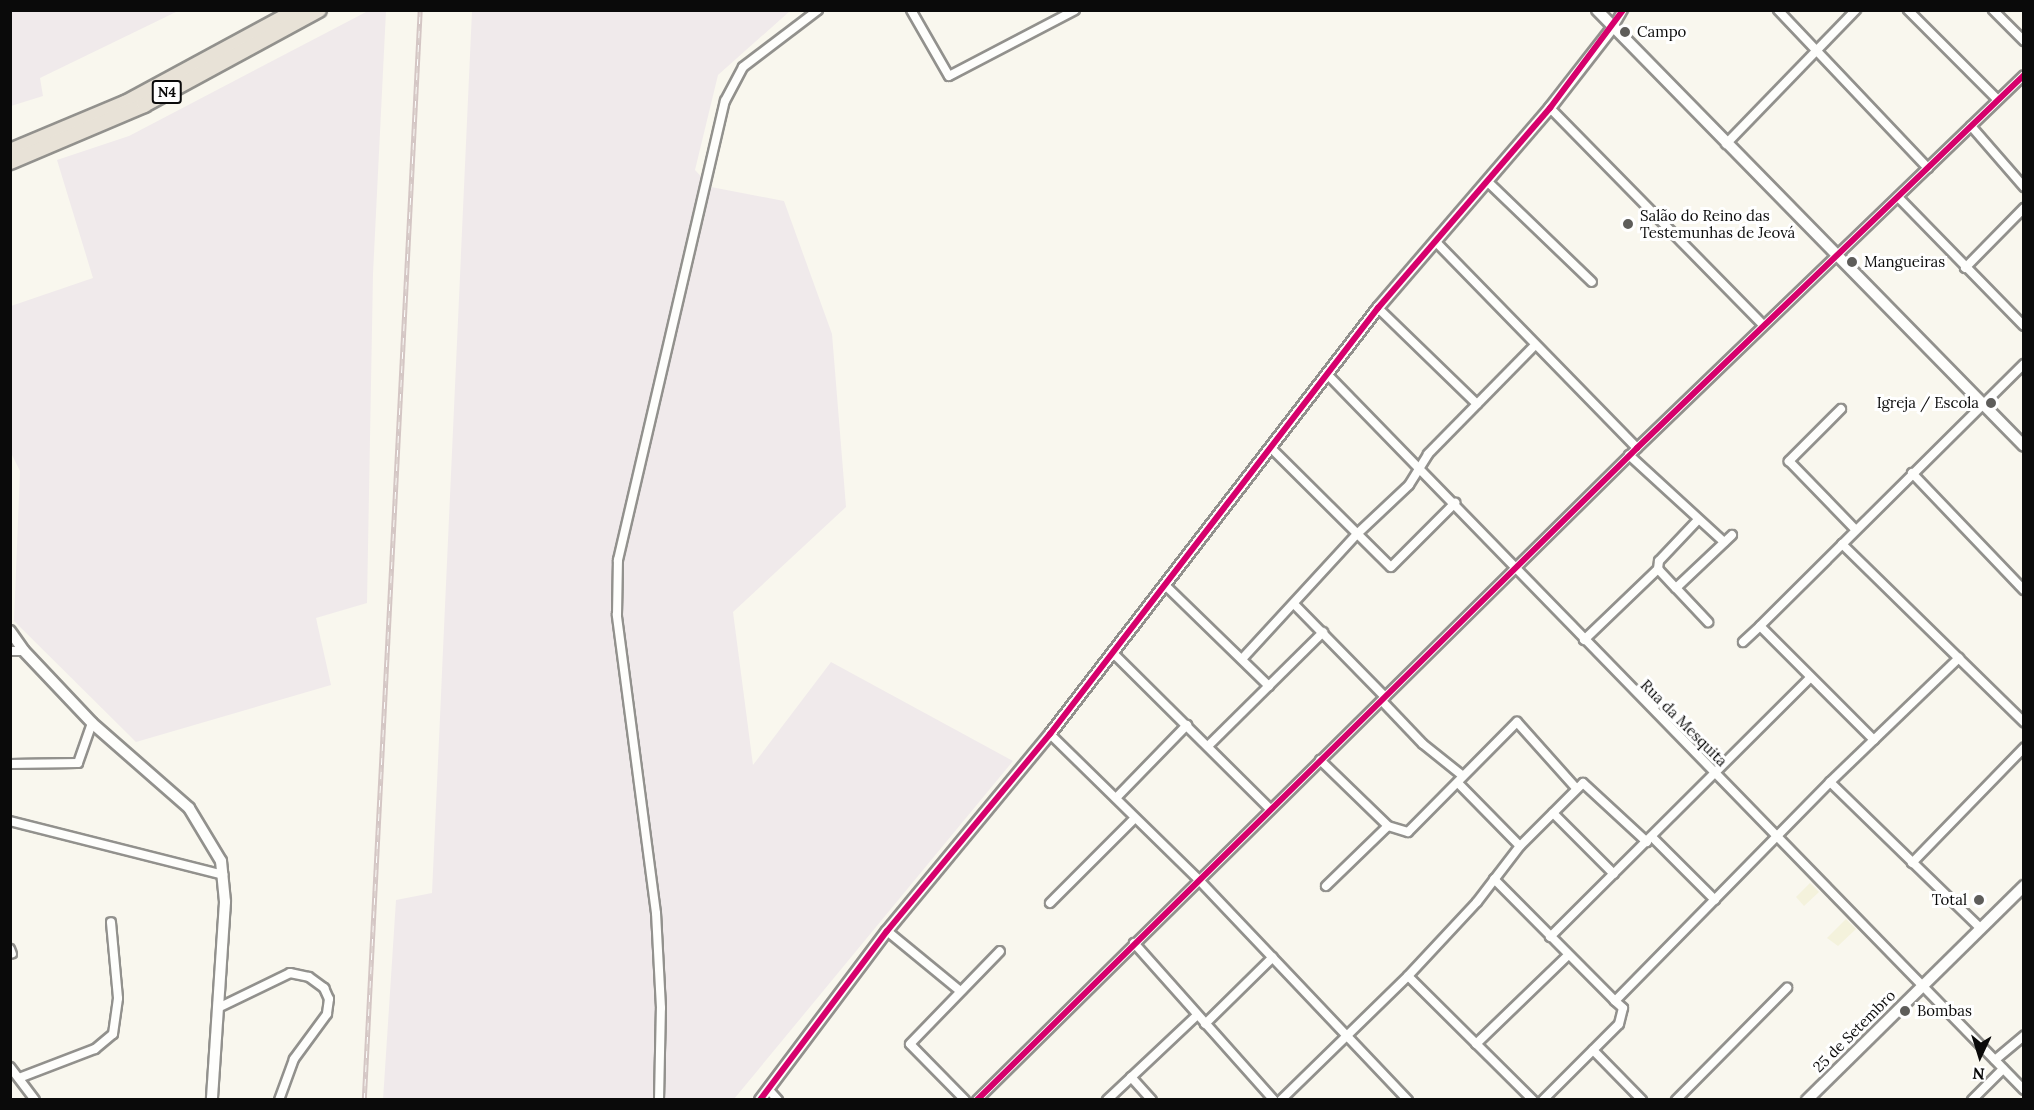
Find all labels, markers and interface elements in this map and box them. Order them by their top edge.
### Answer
place label: Campo [1637,23,1686,41]
marker: Campo [1618,25,1632,39]
road number: N4 [150,81,184,103]
place label: Salão do Reino das Testemunhas de Jeová [1640,206,1795,241]
marker: Salão do Reino das Testemunhas de Jeová [1621,217,1635,231]
place label: Mangueiras [1864,253,1945,271]
marker: Mangueiras [1845,255,1859,269]
place label: Igreja / Escola [1877,394,1979,412]
marker: Igreja / Escola [1984,396,1998,410]
street label: Rua da Mesquita [1637,676,1731,770]
place label: Total [1932,891,1967,909]
marker: Total [1972,893,1986,907]
street label: 25 de Setembro [1809,986,1899,1076]
place label: Bombas [1917,1002,1972,1020]
marker: Bombas [1898,1004,1912,1018]
north arrow [1950,1026,2010,1086]
text: N [1972,1064,1986,1084]

